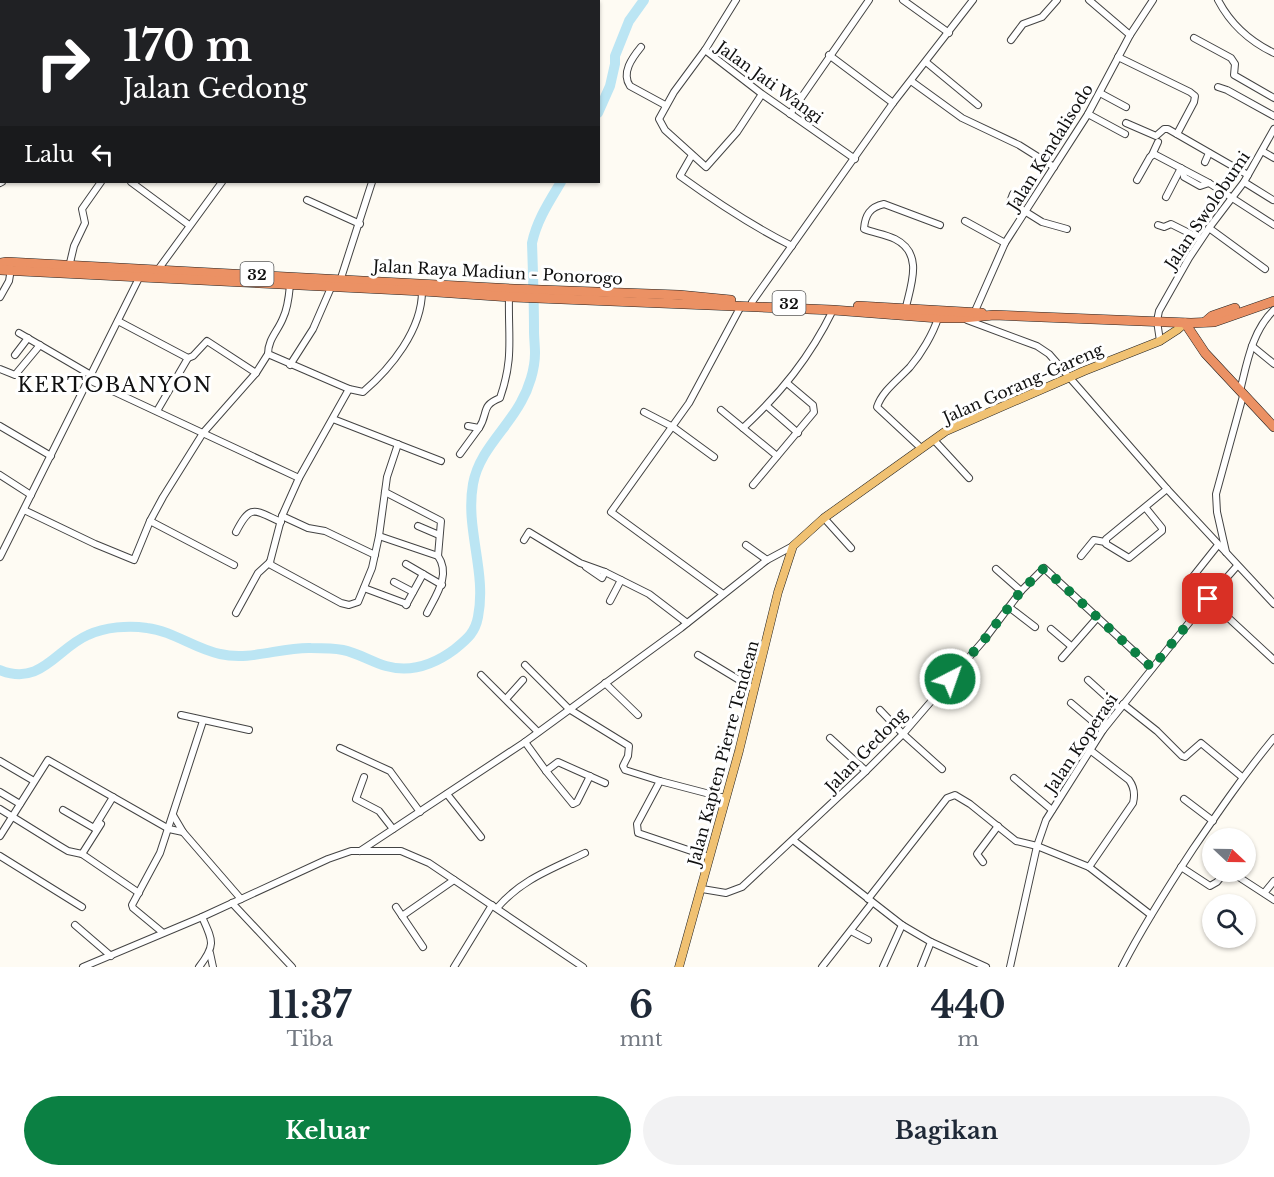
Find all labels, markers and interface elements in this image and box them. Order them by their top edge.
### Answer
text: 170 m [123,20,252,72]
icon: right [24,24,102,102]
street label: Jalan Jati Wangi [711,35,828,128]
text: Jalan Gedong [123,72,307,105]
street label: Jalan Kendalisodo [1002,80,1097,216]
icon: left [86,138,119,171]
text: Lalu [24,141,74,168]
street label: Jalan Swolobumi [1159,147,1254,274]
street label: Jalan Raya Madiun - Ponorogo [371,255,623,289]
road number: 32 [240,262,274,286]
road number: 32 [772,291,806,315]
street label: Jalan Gorang-Gareng [938,338,1107,428]
district label: KERTOBANYON [17,373,213,397]
pin [1182,573,1233,624]
icon: arrive [1191,582,1224,615]
street label: Jalan Kapten Pierre Tendean [683,638,763,870]
position arrow [918,647,982,711]
street label: Jalan Koperasi [1039,689,1122,798]
street label: Jalan Gedong [819,703,911,798]
north arrow [1202,828,1256,882]
map controls [1202,828,1256,948]
button: search [1202,894,1256,948]
text: 11:37 [268,983,351,1028]
text: 6 [629,983,653,1028]
text: 440 [931,983,1006,1028]
text: Tiba [287,1027,333,1051]
text: mnt [620,1027,662,1051]
text: m [958,1027,979,1051]
button: Keluar [24,1096,631,1165]
button: Bagikan [643,1096,1250,1165]

